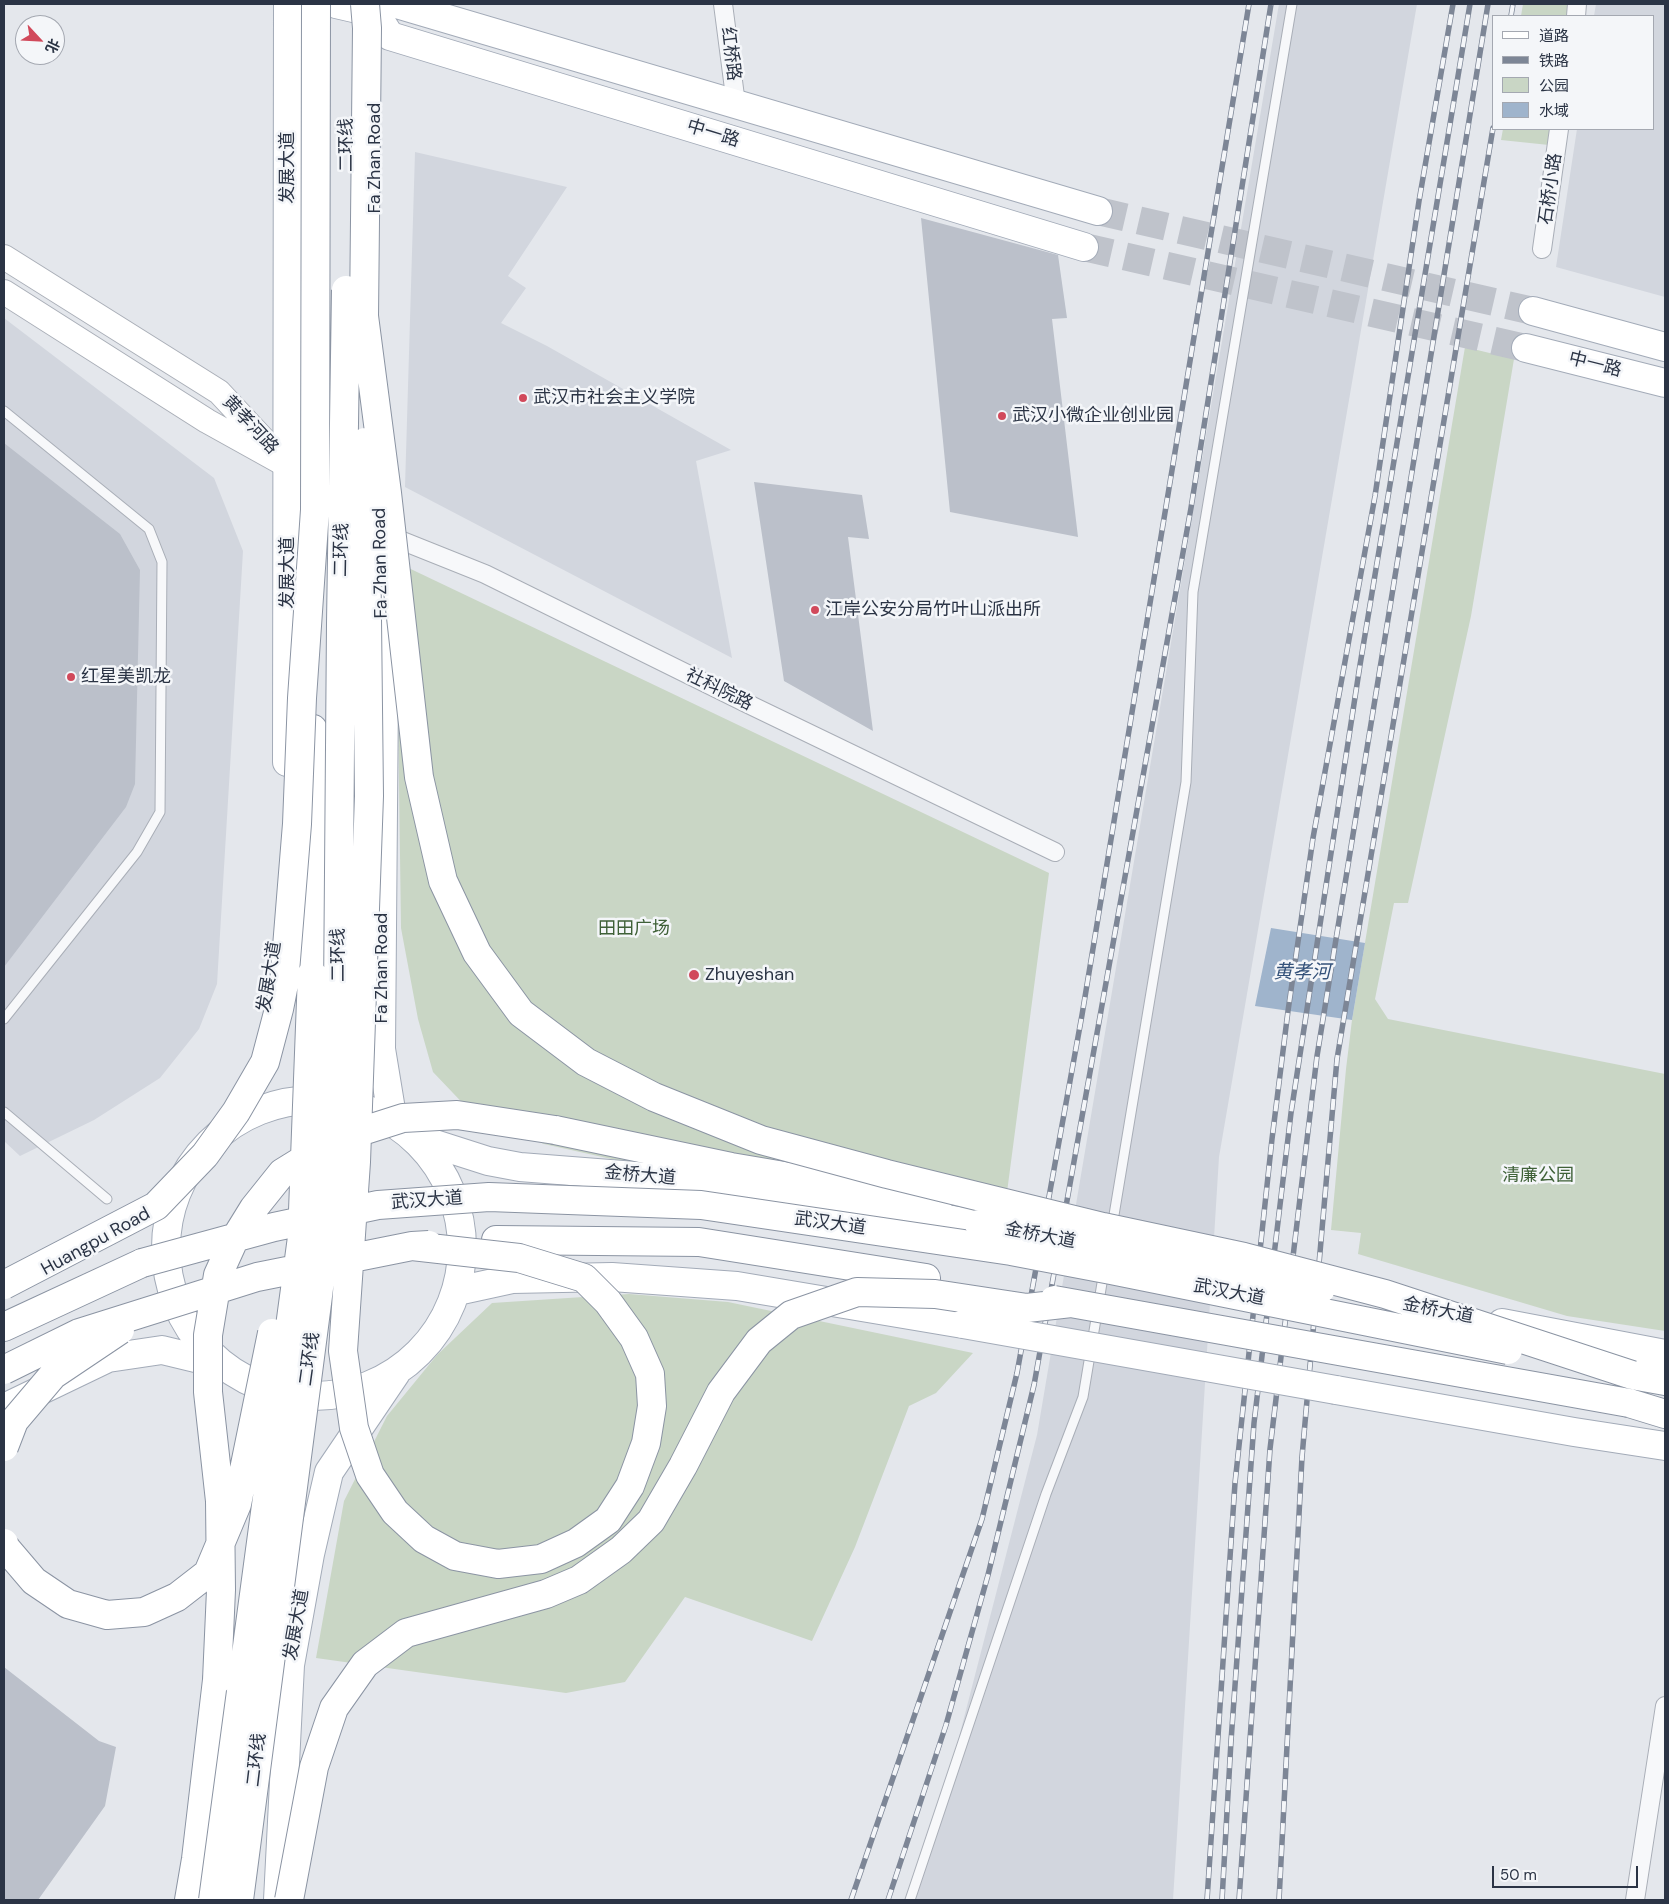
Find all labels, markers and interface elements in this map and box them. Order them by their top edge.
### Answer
north arrow [15,15,65,65]
legend [1492,15,1654,130]
street label: 红桥路 [716,26,744,82]
text: 道路 [1539,26,1569,46]
text: 北 [42,36,64,56]
text: 铁路 [1539,51,1569,71]
text: 公园 [1539,76,1569,96]
text: 水域 [1539,101,1569,121]
street label: Fa Zhan Road [364,103,386,213]
street label: 中一路 [684,116,742,152]
street label: 二环线 [336,118,358,172]
street label: 发展大道 [277,132,299,204]
street label: 石桥小路 [1535,152,1567,226]
street label: 中一路 [1566,348,1624,382]
place label: 武汉市社会主义学院 [533,387,695,409]
street label: 黄孝河路 [218,391,282,459]
marker: 武汉市社会主义学院 [517,392,529,404]
place label: 武汉小微企业创业园 [1012,405,1174,427]
marker: 武汉小微企业创业园 [996,410,1008,422]
street label: Fa Zhan Road [369,508,393,618]
street label: 二环线 [331,523,353,577]
street label: 发展大道 [277,537,299,609]
place label: 江岸公安分局竹叶山派出所 [825,599,1041,621]
marker: 江岸公安分局竹叶山派出所 [809,604,821,616]
street label: 社科院路 [682,665,756,715]
place label: 红星美凯龙 [81,666,171,688]
marker: 红星美凯龙 [65,671,77,683]
street label: Fa Zhan Road [371,913,393,1023]
park label: 田田广场 [598,918,670,940]
street label: 二环线 [328,928,350,982]
street label: 发展大道 [254,940,286,1014]
water label: 黄孝河 [1274,962,1330,984]
place label: Zhuyeshan [705,964,794,986]
marker: Zhuyeshan [687,968,701,982]
street label: 金桥大道 [603,1162,677,1190]
park label: 清廉公园 [1502,1165,1574,1187]
street label: 武汉大道 [390,1188,464,1214]
street label: Huangpu Road [38,1203,154,1281]
street label: 武汉大道 [793,1208,867,1240]
street label: 金桥大道 [1003,1219,1077,1253]
street label: 武汉大道 [1192,1276,1266,1310]
street label: 金桥大道 [1401,1294,1475,1328]
street label: 二环线 [296,1331,324,1387]
street label: 发展大道 [280,1588,314,1662]
street label: 二环线 [243,1732,271,1788]
scale bar [1494,1856,1640,1888]
text: 50 m [1500,1865,1537,1885]

